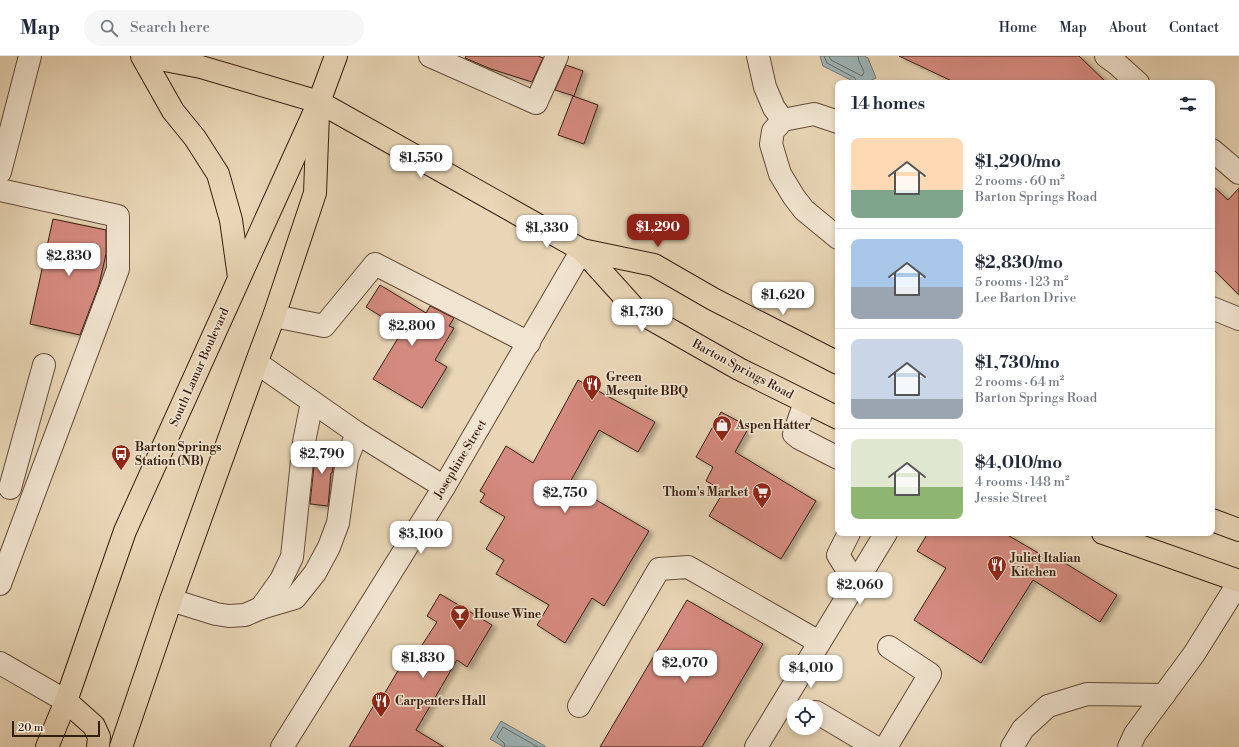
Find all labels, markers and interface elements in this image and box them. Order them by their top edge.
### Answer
search box [84,10,364,46]
text: Map [20,16,60,40]
icon: search [98,17,120,39]
text: Search here [130,18,210,37]
text: Home [999,19,1037,37]
text: Map [1059,19,1087,37]
text: About [1109,19,1147,37]
text: Contact [1169,19,1219,37]
text: 14 homes [851,93,925,115]
icon: filters [1177,93,1199,115]
pin: $1,550 [388,145,454,179]
text: $1,550 [399,150,443,166]
text: $1,290/mo [975,151,1061,173]
icon: home [883,154,931,202]
text: 2 rooms · 60 m² [975,173,1065,189]
text: Barton Springs Road [975,189,1097,205]
pin: $1,290 [625,214,691,248]
pin: $1,330 [514,215,580,249]
text: $1,290 [636,219,680,235]
text: $1,330 [525,220,569,236]
pin: $2,830 [36,243,102,277]
text: $2,830 [46,248,92,264]
text: $2,830/mo [975,252,1063,274]
icon: home [883,255,931,303]
text: 5 rooms · 123 m² [975,274,1069,290]
pin: $1,620 [750,282,816,316]
text: $1,620 [761,287,805,303]
text: Lee Barton Drive [975,290,1076,306]
pin: $1,730 [609,299,675,333]
text: $1,730 [621,304,663,320]
street label: South Lamar Boulevard [167,305,232,429]
pin: $2,800 [379,313,445,347]
text: $2,800 [388,318,436,334]
street label: Barton Springs Road [689,336,796,403]
text: $1,730/mo [975,352,1060,374]
icon: home [883,355,931,403]
place label: Green Mesquite BBQ [606,370,688,399]
restaurant icon: Green Mesquite BBQ [581,373,603,401]
text: 2 rooms · 64 m² [975,374,1064,390]
text: Barton Springs Road [975,390,1097,406]
shop icon: Aspen Hatter [711,414,733,442]
street label: Josephine Street [430,416,490,502]
place label: Aspen Hatter [735,418,811,433]
place label: Barton Springs Station (NB) [135,440,221,469]
pin: $2,790 [289,441,355,475]
bus stop icon: Barton Springs Station (NB) [110,443,132,471]
text: $2,790 [300,446,344,462]
text: $4,010/mo [975,452,1062,474]
icon: home [883,455,931,503]
text: 4 rooms · 148 m² [975,474,1069,490]
pin: $2,750 [532,480,598,514]
supermarket icon: Thom's Market [751,481,773,509]
text: $2,750 [543,485,587,501]
place label: Thom's Market [663,485,749,500]
text: Jessie Street [975,490,1047,506]
pin: $3,100 [388,521,454,555]
text: $3,100 [399,526,443,542]
place label: Juliet Italian Kitchen [1009,551,1081,580]
restaurant icon: Juliet Italian Kitchen [986,554,1008,582]
pin: $2,060 [827,572,893,606]
text: $2,060 [837,577,883,593]
bar icon: House Wine [449,603,471,631]
place label: House Wine [474,607,542,622]
pin: $1,830 [390,645,456,679]
text: $1,830 [401,650,445,666]
pin: $2,070 [652,650,718,684]
text: $2,070 [662,655,708,671]
pin: $4,010 [778,655,844,689]
text: $4,010 [789,660,833,676]
restaurant icon: Carpenters Hall [370,690,392,718]
place label: Carpenters Hall [395,694,486,709]
map controls [787,699,823,735]
button: locate [787,699,823,735]
scale bar [12,719,100,738]
text: 20 m [18,721,43,735]

